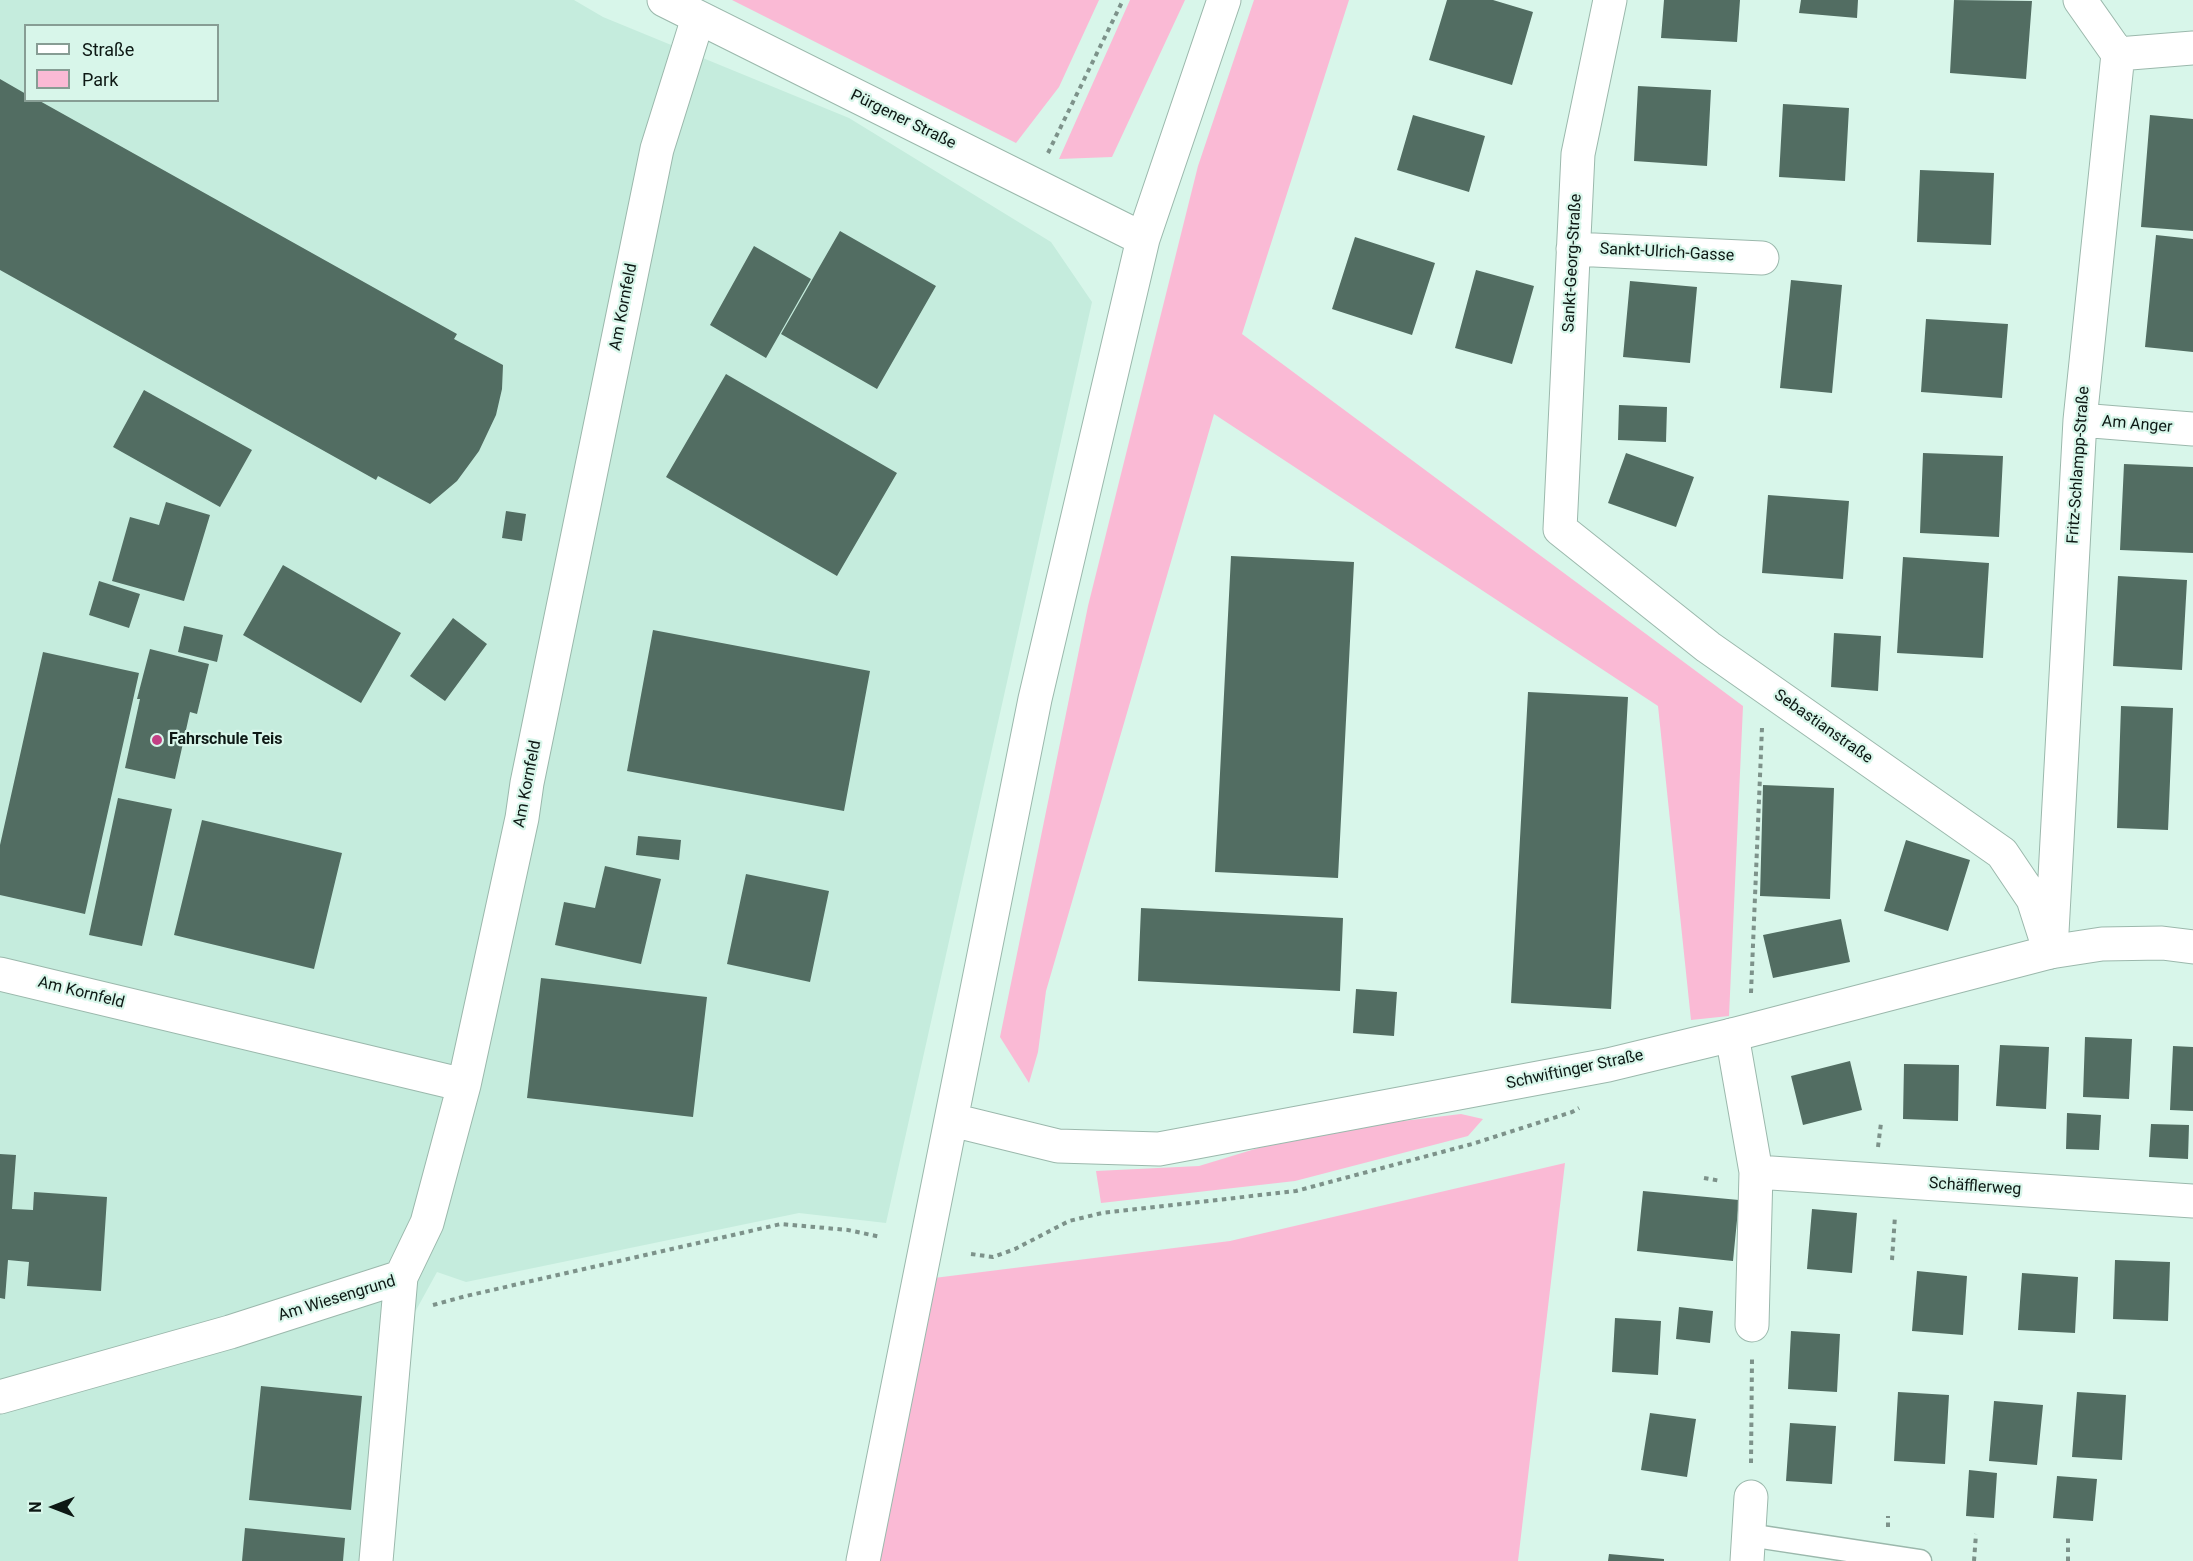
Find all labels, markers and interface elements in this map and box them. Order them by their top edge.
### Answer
legend [24,24,219,102]
text: Straße [82,39,134,60]
text: Park [82,69,118,90]
street label: Pürgener Straße [847,86,959,154]
street label: Sankt-Georg-Straße [1560,193,1586,333]
street label: Sankt-Ulrich-Gasse [1599,240,1735,266]
street label: Am Kornfeld [606,262,642,352]
street label: Fritz-Schlampp-Straße [2064,386,2094,544]
street label: Am Anger [2101,412,2173,438]
street label: Sebastianstraße [1770,686,1876,768]
place label: Fahrschule Teis [169,730,283,750]
marker: Fahrschule Teis [150,733,164,747]
street label: Am Kornfeld [510,739,546,829]
street label: Am Kornfeld [36,973,126,1013]
street label: Schwiftinger Straße [1505,1046,1645,1094]
street label: Schäfflerweg [1928,1174,2022,1200]
street label: Am Wiesengrund [276,1272,398,1326]
north arrow [24,1477,84,1537]
text: N [26,1501,45,1513]

